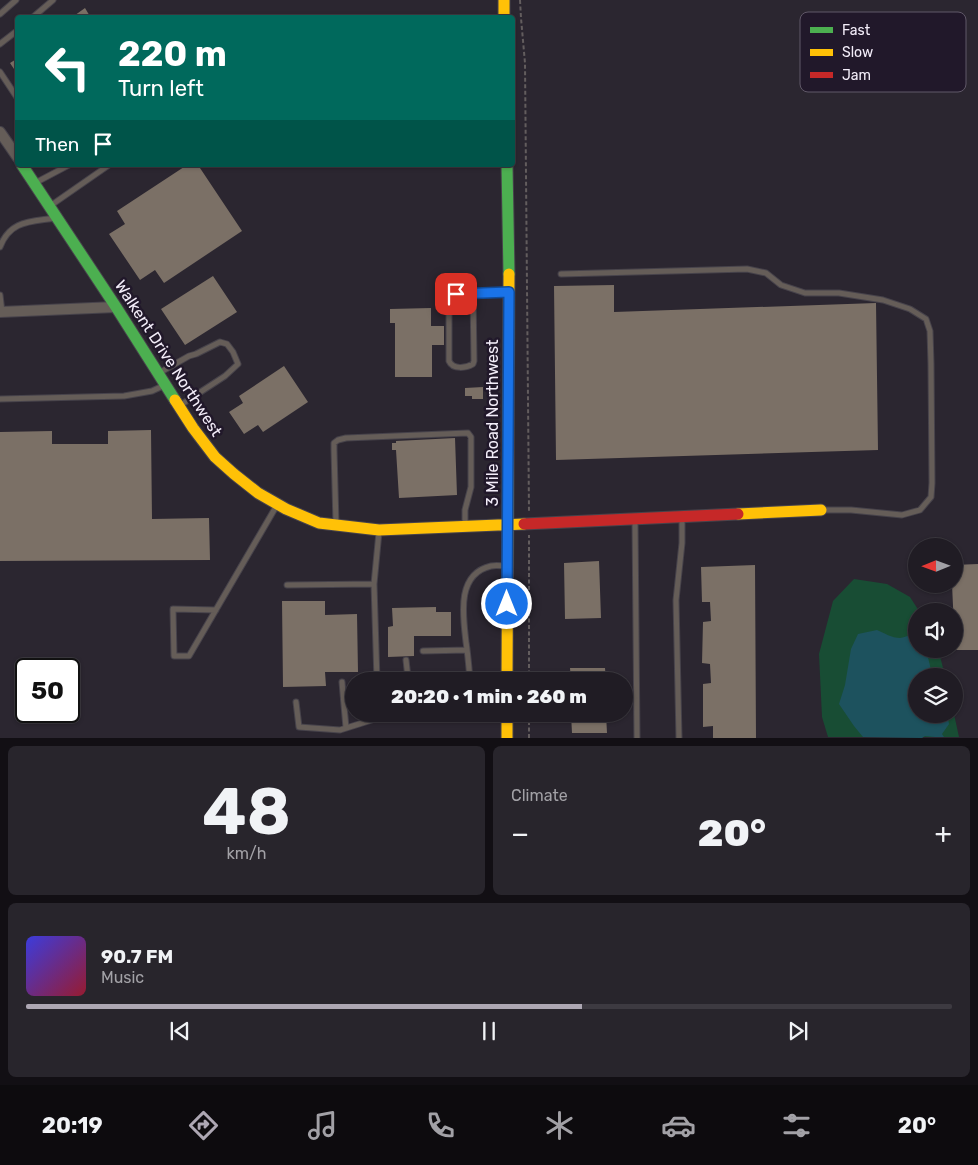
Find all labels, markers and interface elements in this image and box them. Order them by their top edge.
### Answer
legend [800,12,966,92]
text: Fast [842,22,871,39]
text: 220 m [118,33,227,75]
icon: left [35,35,100,100]
text: Slow [842,44,873,61]
text: Jam [842,67,871,84]
text: Turn left [118,75,204,102]
icon: arrive [89,130,117,158]
text: Then [35,133,79,156]
pin [435,273,477,315]
street label: Walkent Drive Northwest [111,277,226,440]
icon: arrive [442,280,470,308]
street label: 3 Mile Road Northwest [483,340,502,506]
north arrow [908,538,962,592]
map controls [908,538,963,723]
position arrow [480,577,532,629]
button: sound [908,603,963,658]
speed limit sign: 50 [15,658,80,723]
button: layers [908,668,963,723]
text: 20:20 · 1 min · 260 m [391,685,587,708]
text: 48 [202,773,291,850]
text: Climate [511,786,568,805]
text: 20° [698,810,766,856]
text: − [511,817,529,850]
text: + [935,817,952,850]
text: km/h [227,844,266,863]
text: 90.7 FM [101,945,173,968]
text: Music [101,968,144,987]
icon: previous [166,1017,194,1045]
icon: pause [475,1017,503,1045]
icon: next [784,1017,812,1045]
icon: directions [186,1108,221,1143]
icon: music [305,1108,340,1143]
icon: phone [423,1108,458,1143]
icon: climate [542,1108,577,1143]
icon: car [661,1108,696,1143]
icon: filters [779,1108,814,1143]
text: 20:19 [42,1112,103,1139]
text: 20° [898,1112,936,1139]

